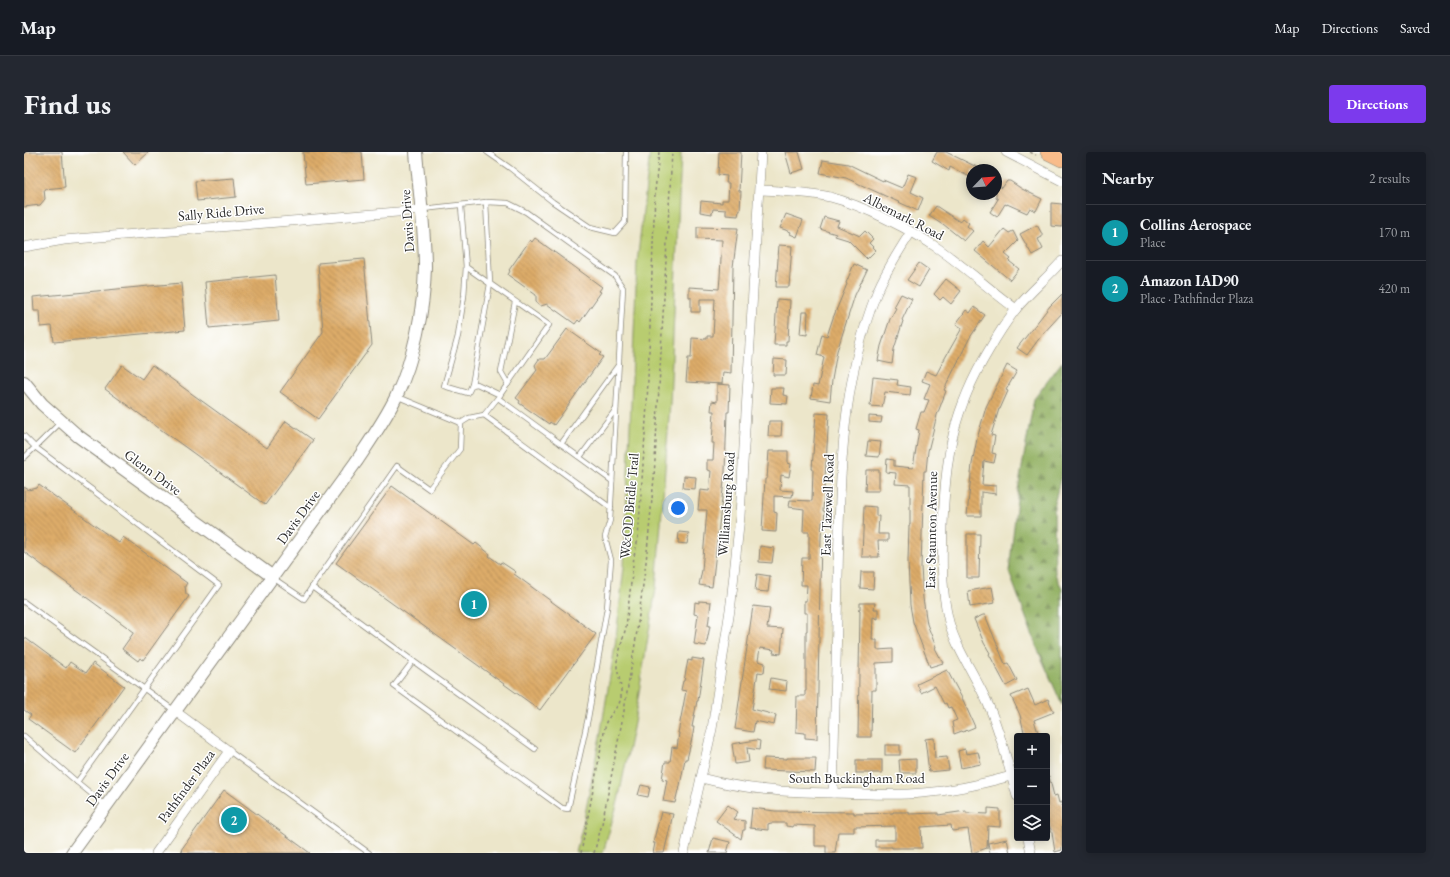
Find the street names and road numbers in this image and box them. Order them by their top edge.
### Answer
street label: Albemarle Road [860,188,948,244]
street label: Davis Drive [396,189,418,253]
street label: Sally Ride Drive [177,199,265,225]
street label: Glenn Drive [121,445,186,499]
street label: Williamsburg Road [713,450,739,557]
street label: W&OD Bridle Trail [615,452,643,560]
street label: East Tazewell Road [816,453,838,556]
street label: East Staunton Avenue [921,470,941,589]
street label: Davis Drive [272,486,324,548]
street label: Pathfinder Plaza [153,746,219,826]
street label: Davis Drive [81,748,133,810]
street label: South Buckingham Road [789,769,926,787]

